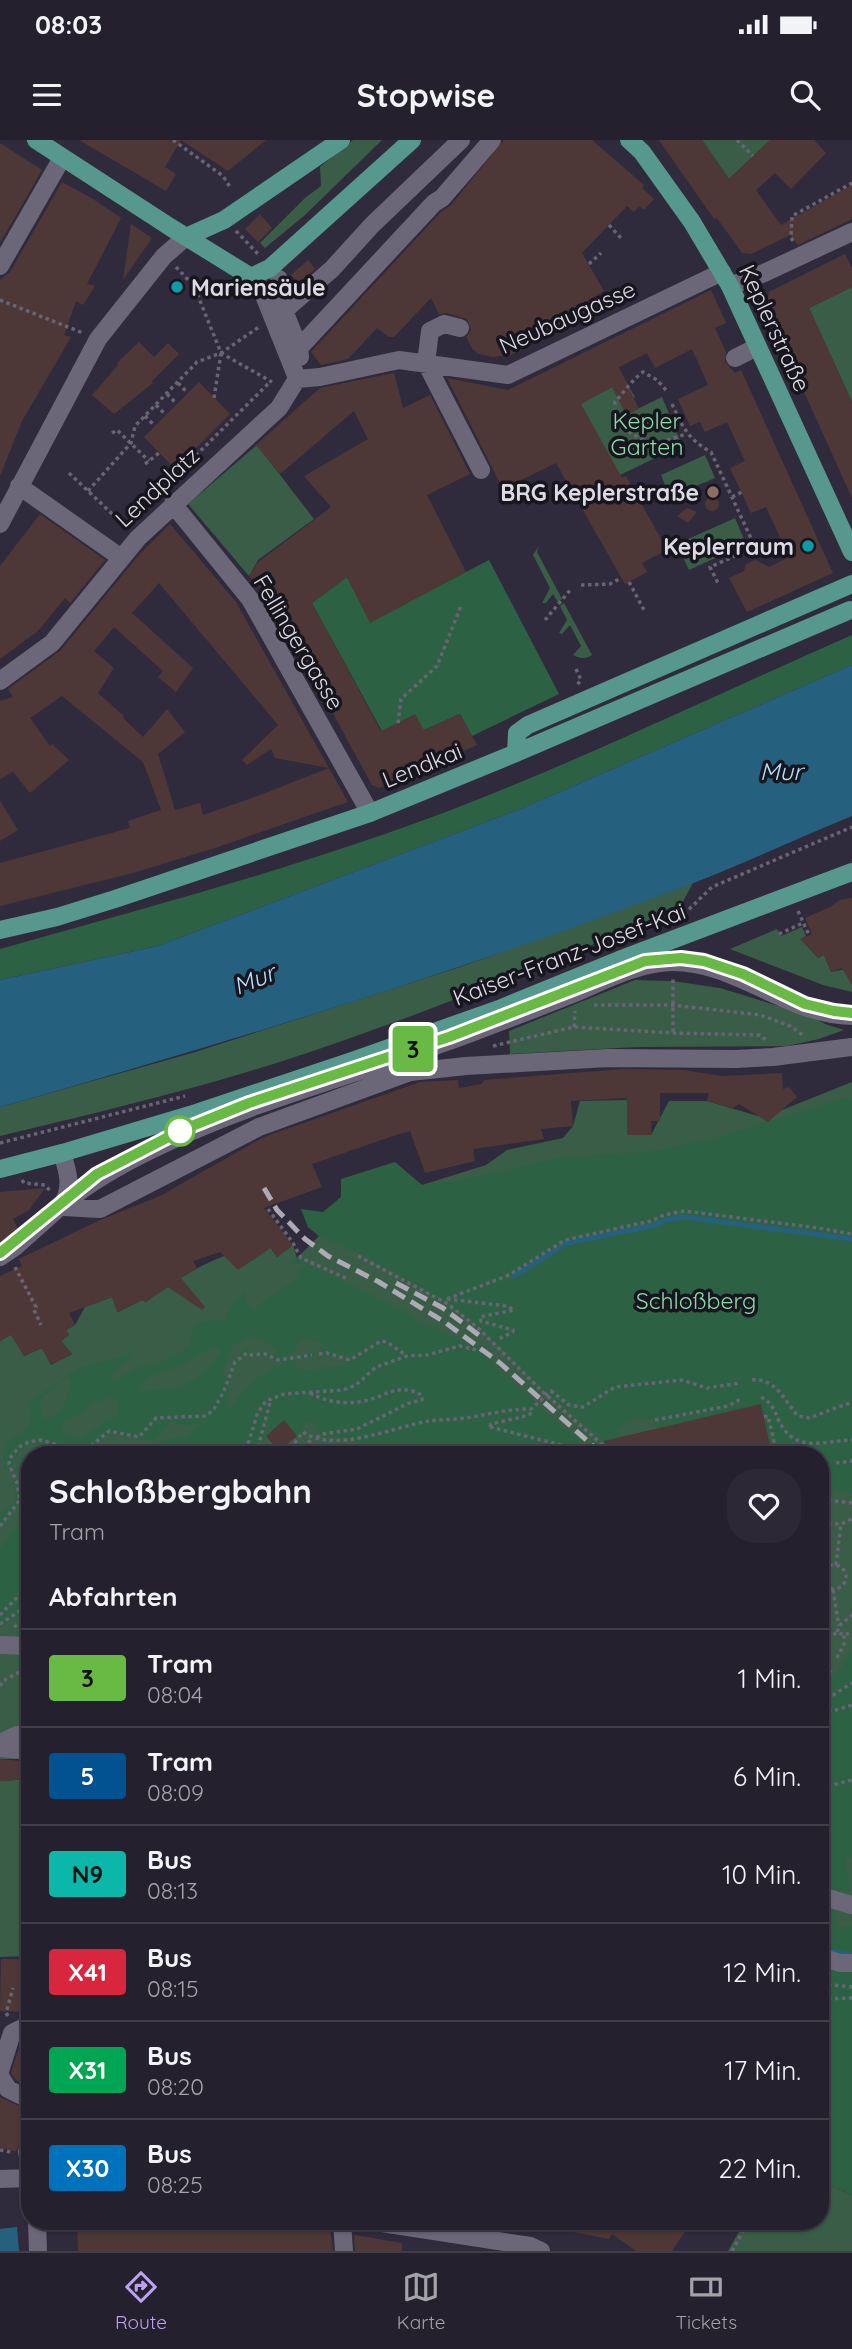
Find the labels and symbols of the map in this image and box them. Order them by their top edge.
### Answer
street label: Keplerstraße [733,260,817,396]
place label: Mariensäule [191,273,326,302]
street label: Neubaugasse [494,274,640,360]
marker: Mariensäule [169,279,185,295]
park label: Kepler Garten [610,406,684,461]
street label: Lendplatz [109,441,205,533]
place label: BRG Keplerstraße [500,478,699,507]
marker: BRG Keplerstraße [705,484,721,500]
place label: Keplerraum [663,532,794,561]
marker: Keplerraum [800,538,816,554]
street label: Fellingergasse [247,569,351,715]
street label: Lendkai [378,736,466,794]
water label: Mur [760,756,805,786]
street label: Kaiser-Franz-Josef-Kai [448,896,690,1012]
water label: Mur [229,956,282,1001]
line badge: 3 [390,1026,436,1072]
unlabelled marker [165,1116,195,1146]
park label: Schloßberg [636,1286,756,1315]

